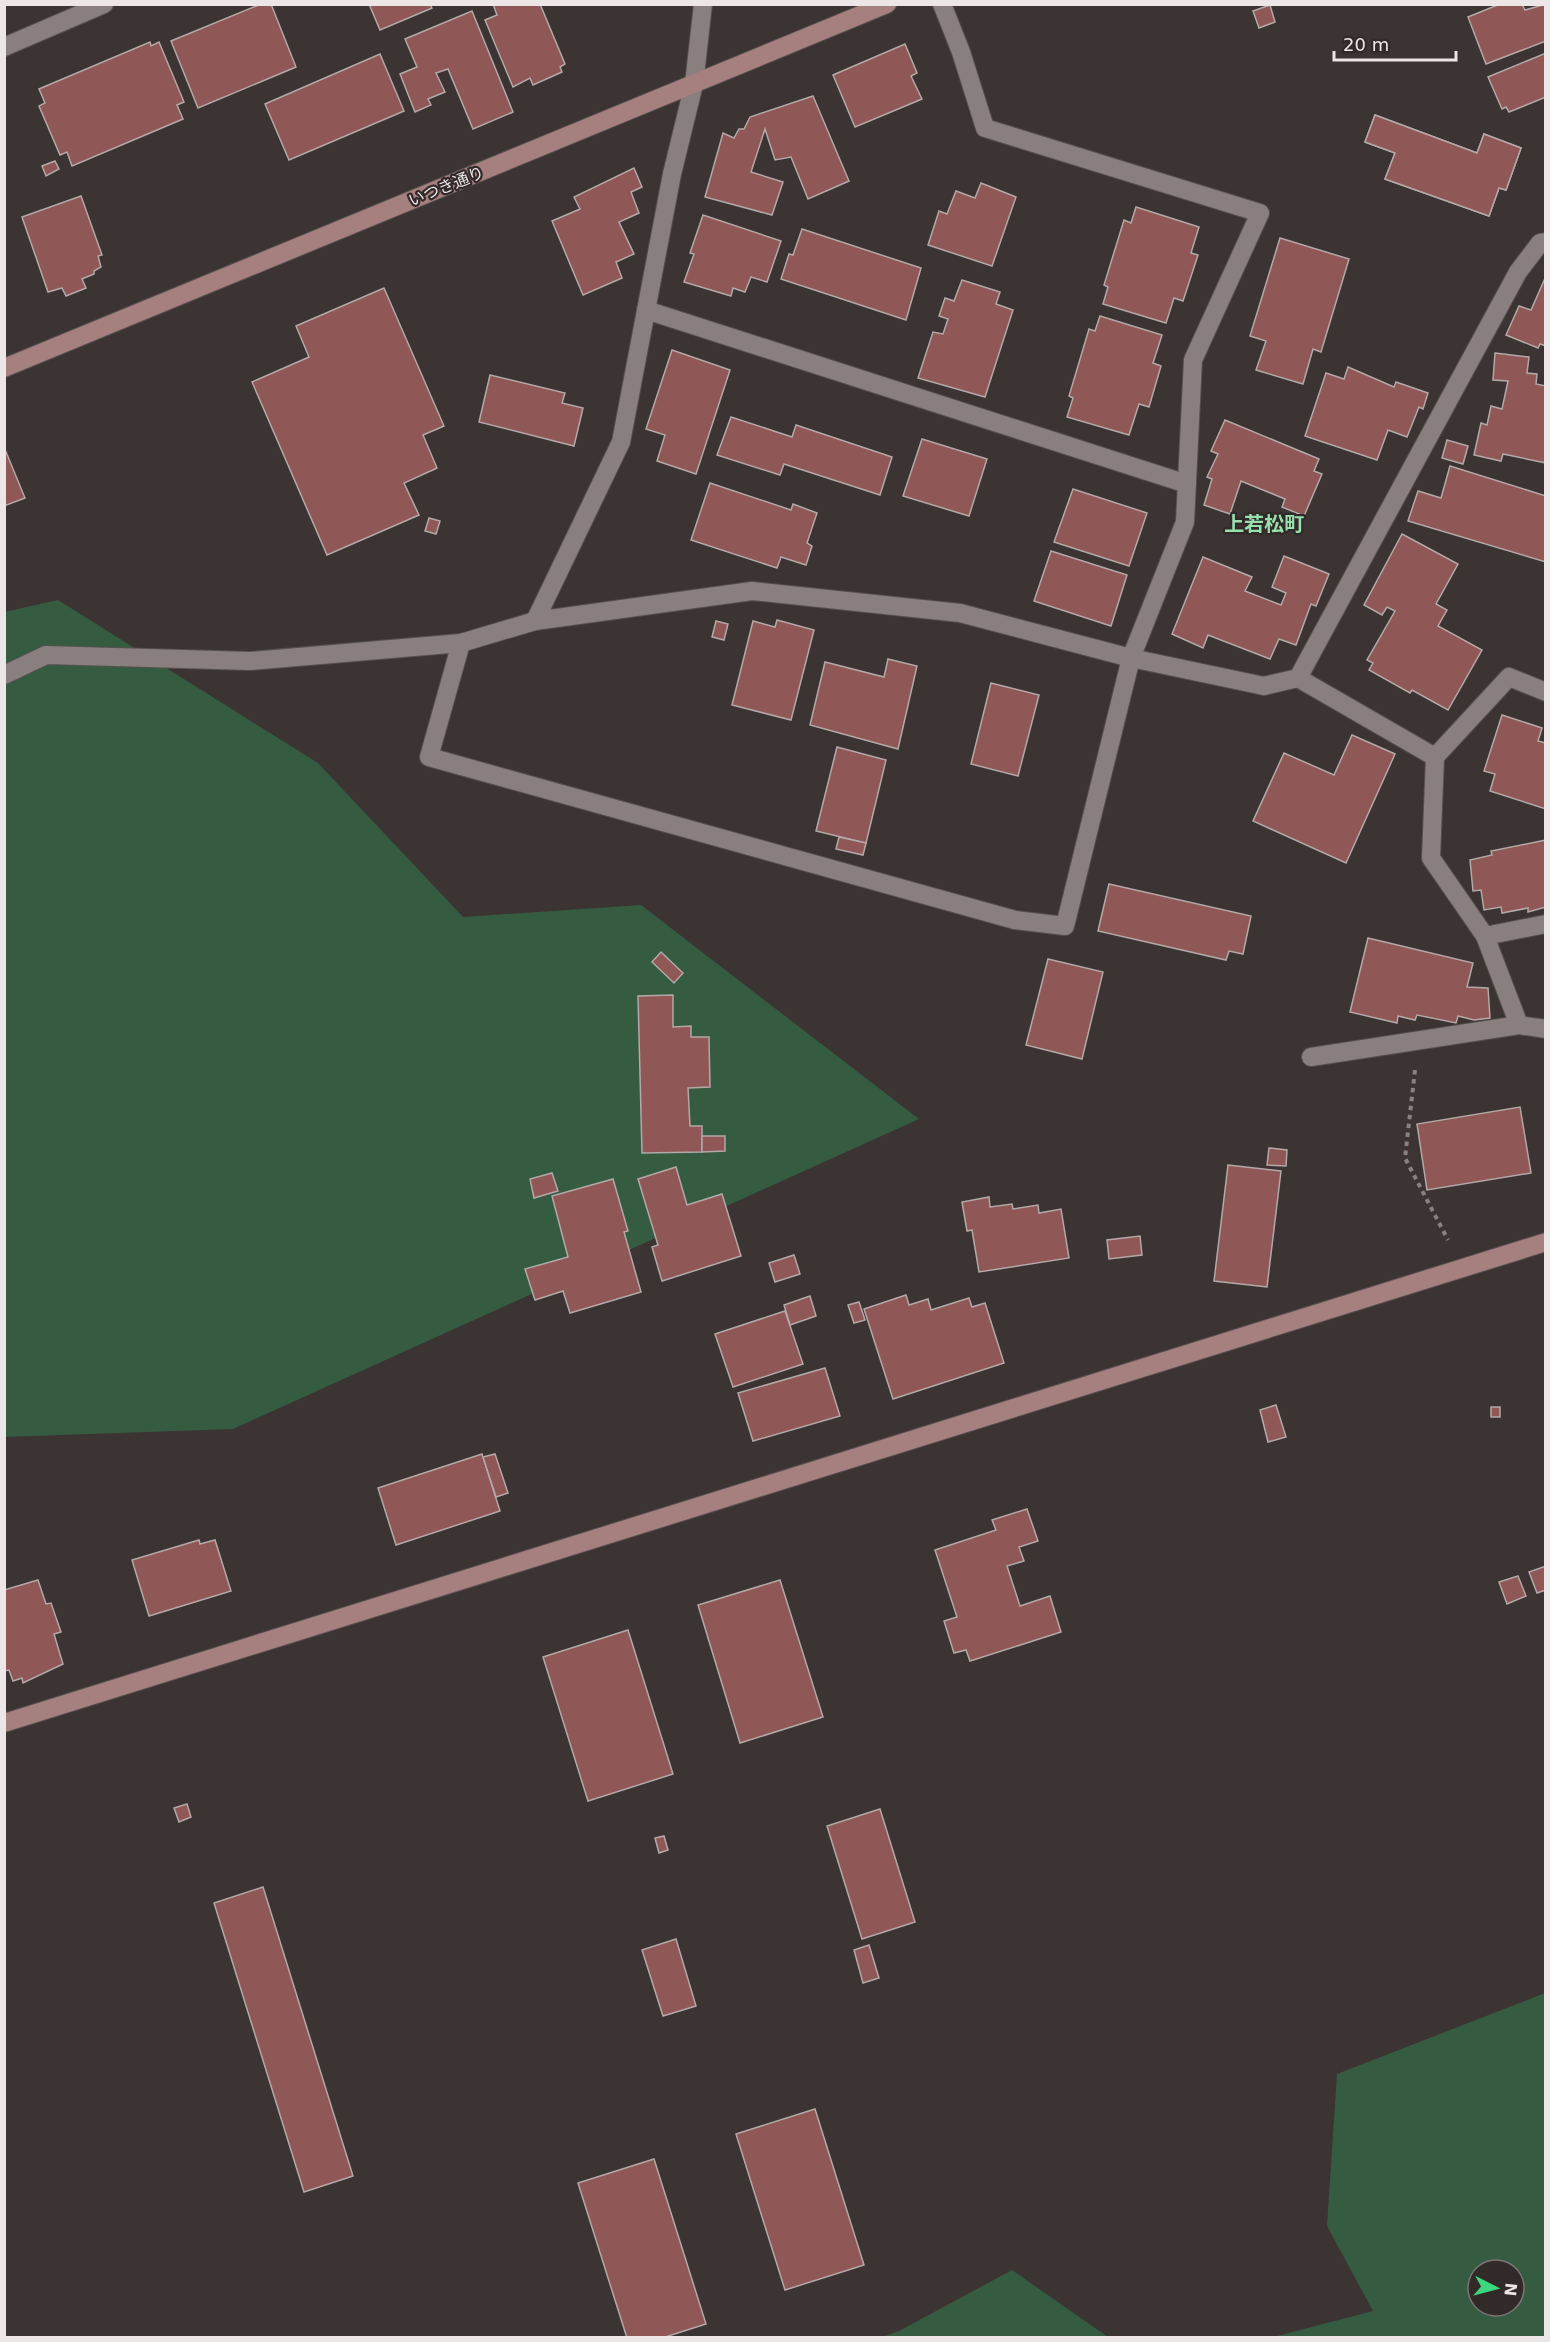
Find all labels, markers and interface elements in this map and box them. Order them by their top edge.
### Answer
scale bar [1334,24,1456,62]
text: 20 m [1343,34,1389,55]
street label: いつき通り [406,163,487,210]
district label: 上若松町 [1224,512,1304,536]
north arrow [1466,2258,1526,2318]
text: N [1500,2282,1521,2297]

